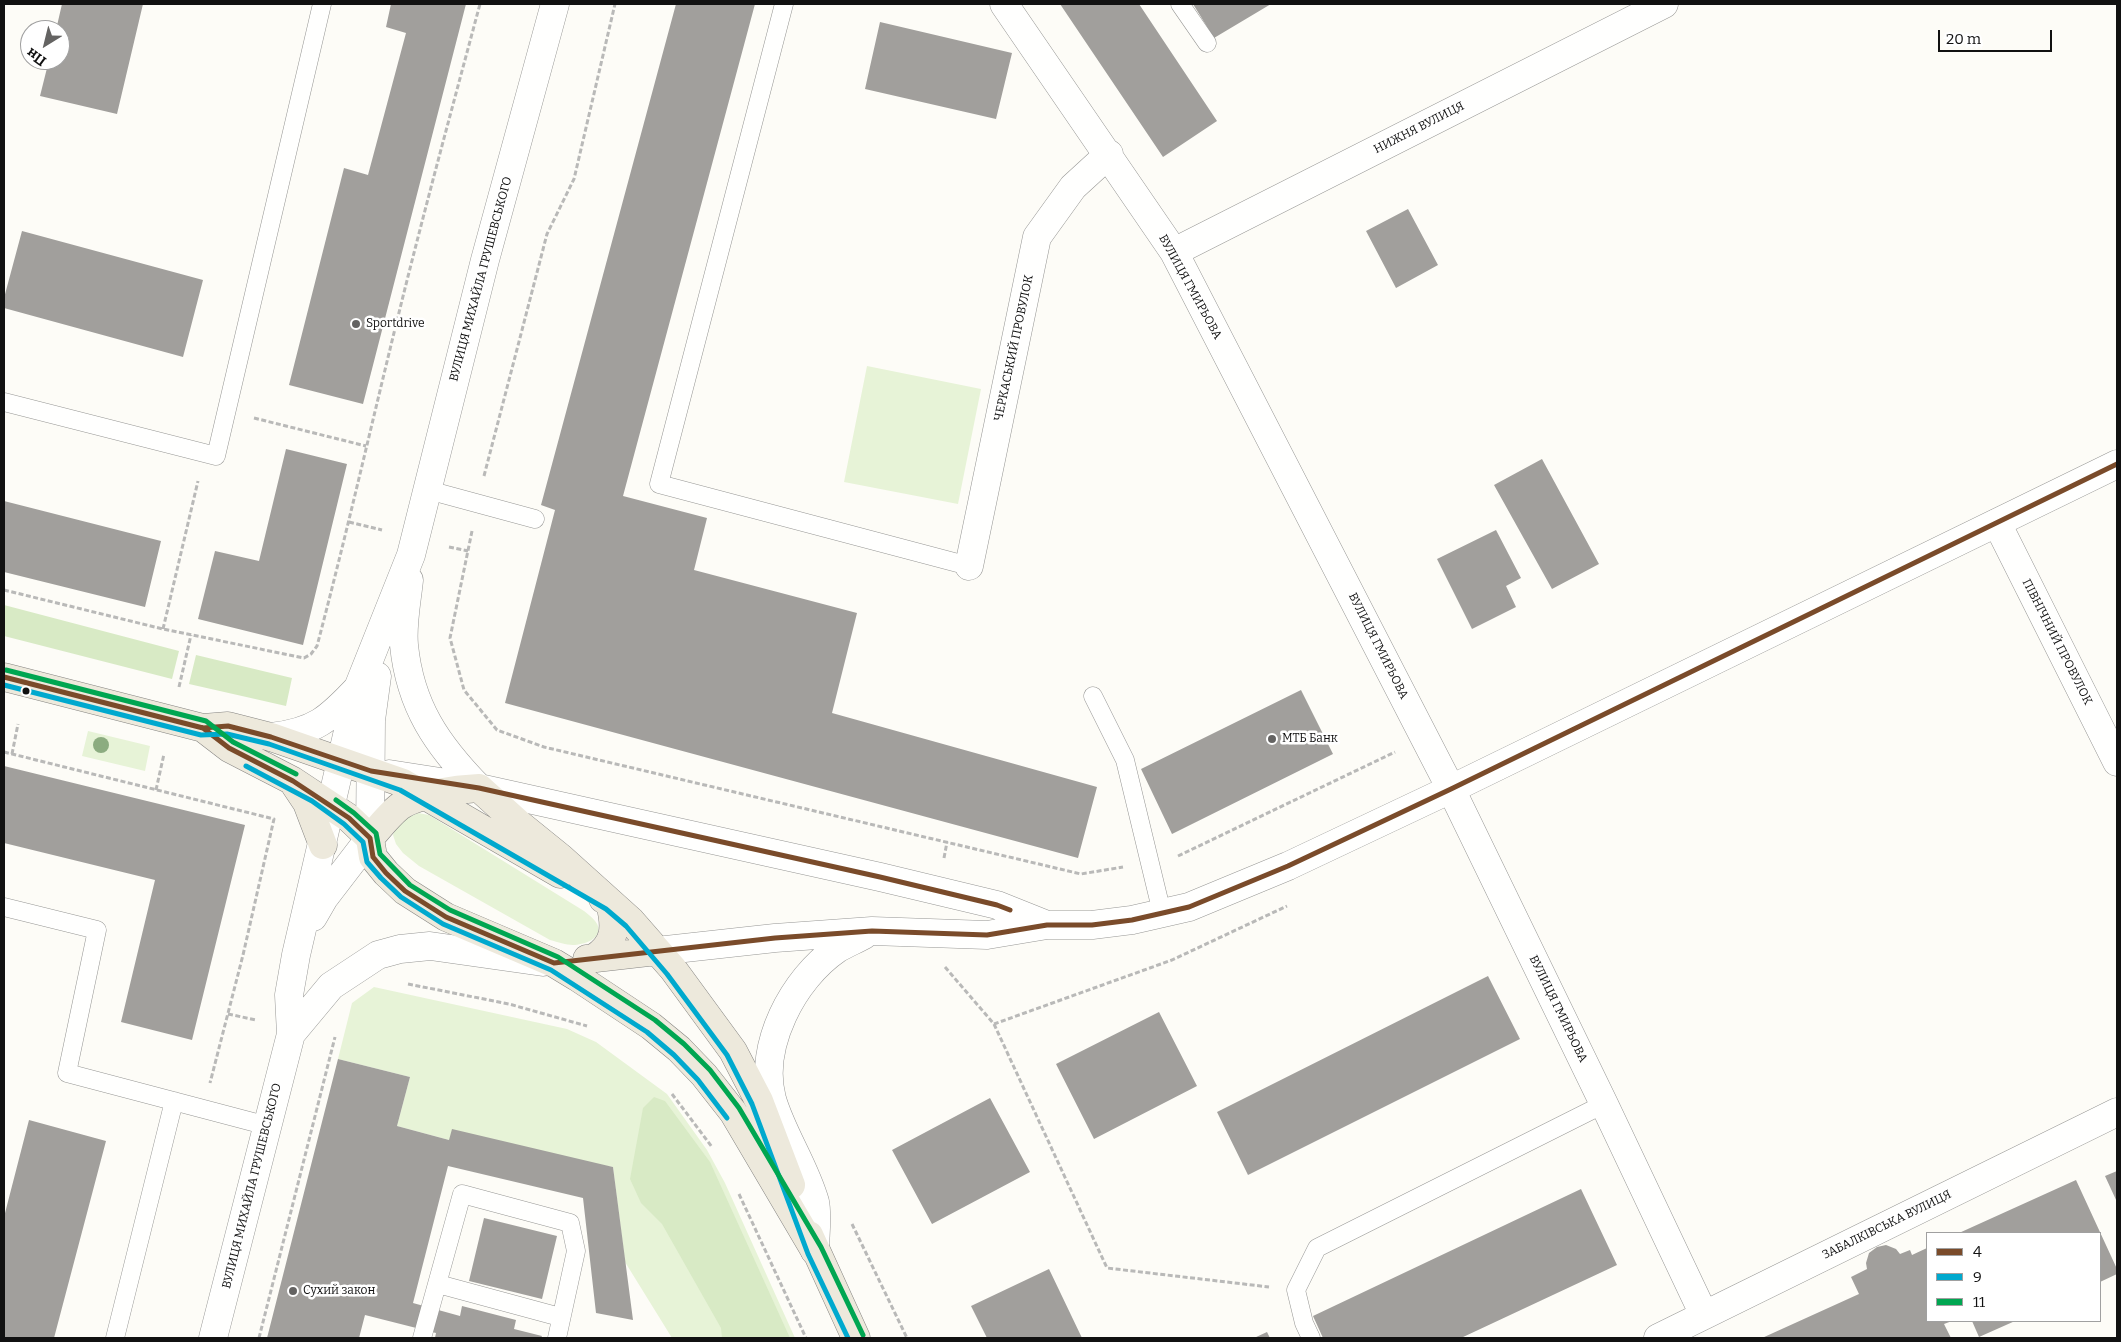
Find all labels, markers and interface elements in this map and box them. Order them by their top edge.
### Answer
north arrow [20,20,70,70]
scale bar [1941,20,2055,52]
text: 20 m [1946,30,1981,48]
text: Пн [23,44,50,70]
street label: НИЖНЯ ВУЛИЦЯ [1371,99,1467,157]
street label: ВУЛИЦЯ МИХАЙЛА ГРУШЕВСЬКОГО [447,175,515,383]
street label: ВУЛИЦЯ ГМИРЬОВА [1155,232,1225,342]
street label: ЧЕРКАСЬКИЙ ПРОВУЛОК [991,274,1037,422]
place label: Sportdrive [366,317,425,331]
marker: Sportdrive [350,318,362,330]
street label: ПІВНІЧНИЙ ПРОВУЛОК [2019,577,2095,707]
street label: ВУЛИЦЯ ГМИРЬОВА [1345,591,1411,701]
unlabelled marker [21,686,31,696]
place label: МТБ Банк [1282,732,1338,746]
marker: МТБ Банк [1266,733,1278,745]
street label: ВУЛИЦЯ ГМИРЬОВА [1526,953,1590,1065]
street label: ВУЛИЦЯ МИХАЙЛА ГРУШЕВСЬКОГО [219,1082,285,1290]
street label: ЗАБАЛКІВСЬКА ВУЛИЦЯ [1820,1187,1954,1263]
legend [1926,1232,2101,1322]
text: 4 [1973,1243,1982,1261]
text: 9 [1973,1268,1982,1286]
place label: Сухий закон [303,1284,375,1298]
marker: Сухий закон [287,1285,299,1297]
text: 11 [1973,1293,1985,1311]

